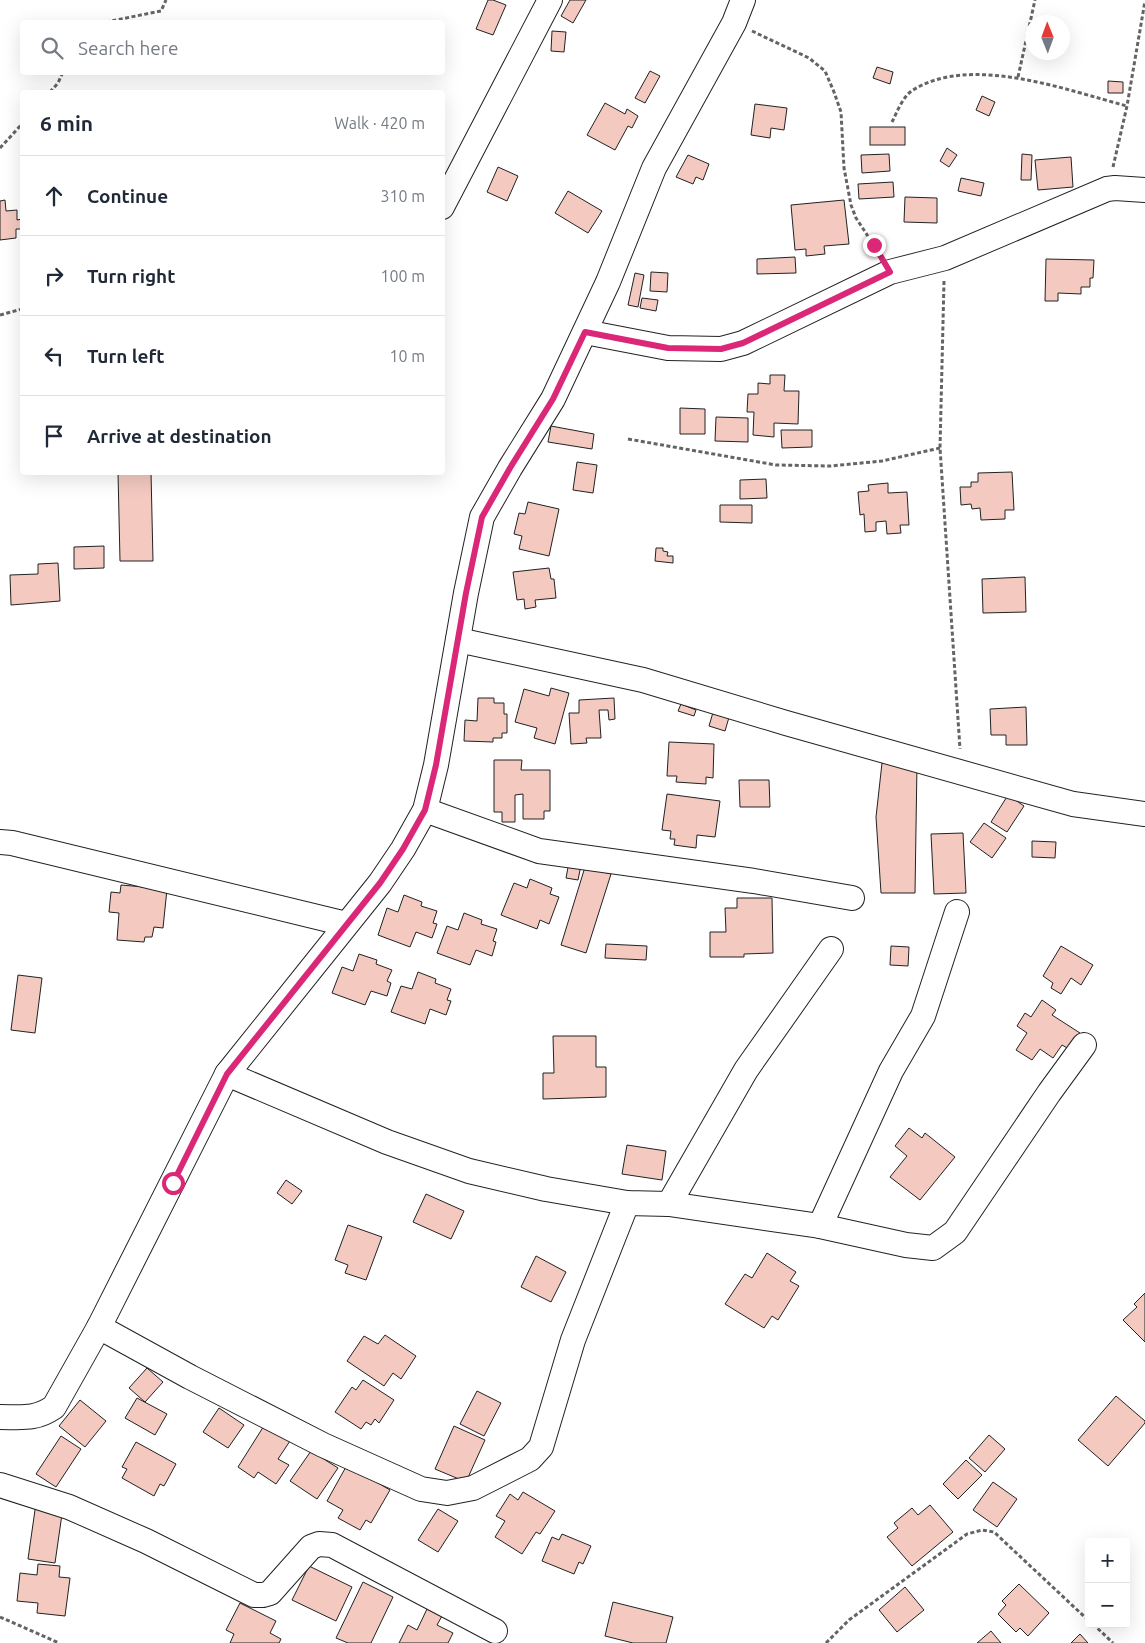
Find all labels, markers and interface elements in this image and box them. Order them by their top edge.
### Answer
north arrow [1025,15,1070,60]
search box [20,20,445,75]
icon: search [38,34,66,62]
text: Search here [78,37,178,59]
text: 6 min [40,111,93,135]
text: Walk · 420 m [334,114,425,132]
icon: ahead [40,182,68,210]
text: Continue [87,185,168,207]
text: 310 m [380,187,425,205]
route end [863,234,886,257]
icon: right [40,262,68,290]
text: Turn right [87,265,175,287]
text: 100 m [380,267,425,285]
icon: left [40,342,68,370]
text: Turn left [87,345,165,367]
text: 10 m [389,347,425,365]
icon: arrive [40,422,68,450]
text: Arrive at destination [87,425,272,447]
route start [162,1172,185,1195]
map controls [1085,1538,1130,1628]
button: + [1085,1538,1130,1583]
button: − [1085,1583,1130,1628]

